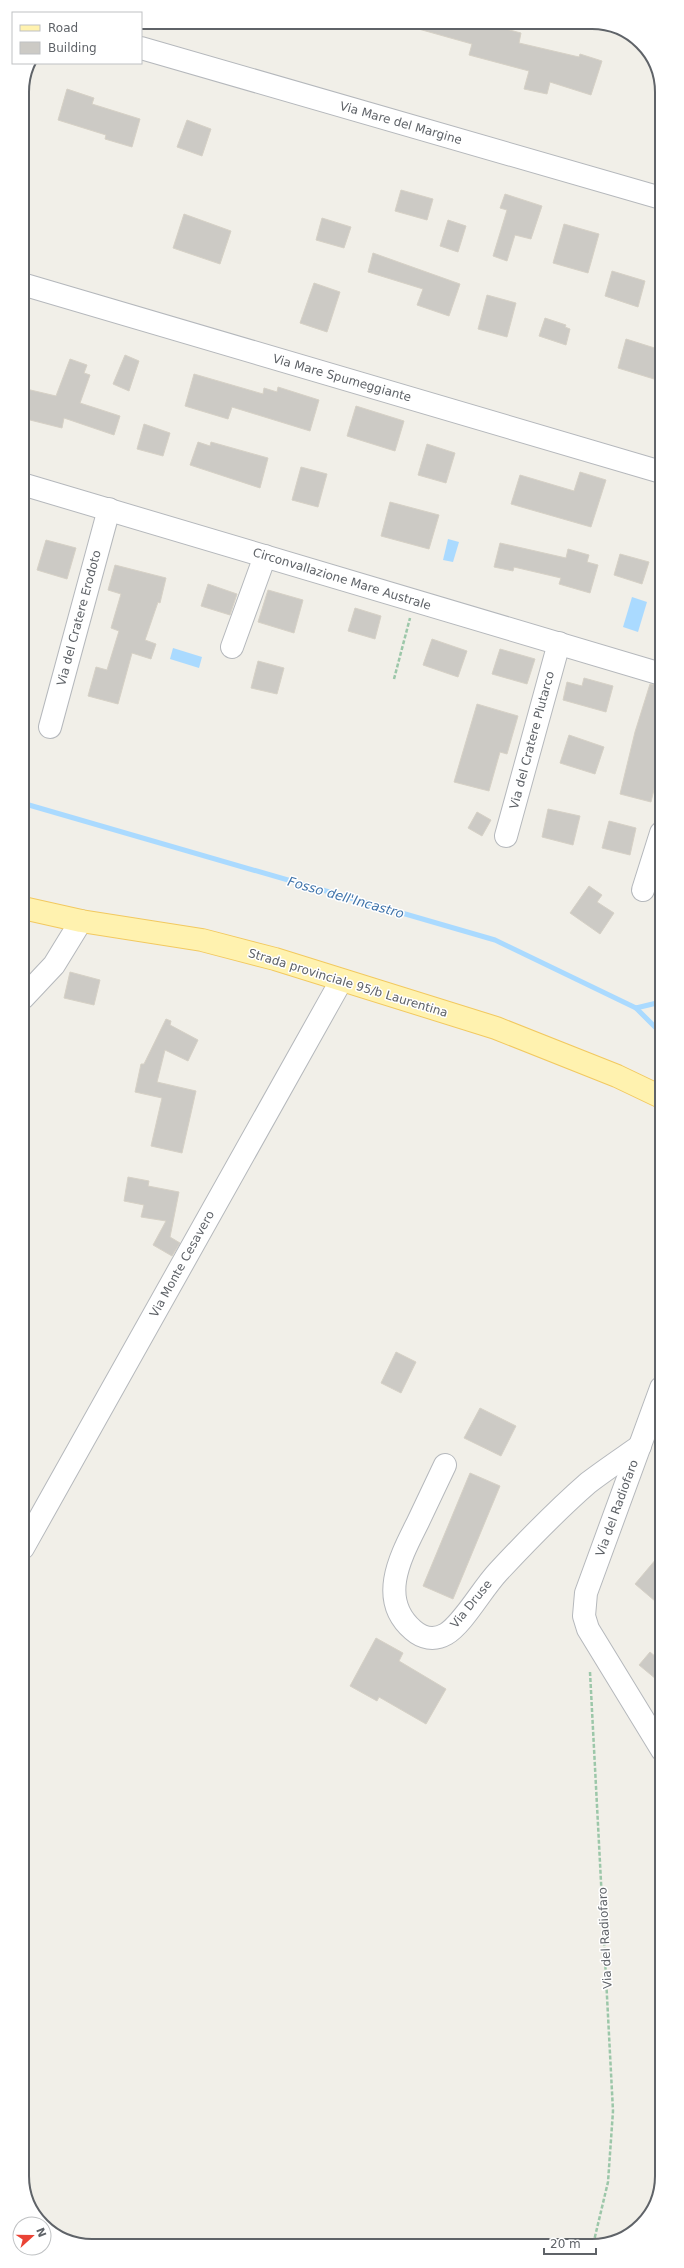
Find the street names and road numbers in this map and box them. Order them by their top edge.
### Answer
street label: Via Mare del Margine [338,99,464,147]
street label: Via Mare Spumeggiante [271,351,413,405]
street label: Circonvallazione Mare Australe [251,545,433,613]
street label: Via del Cratere Erodoto [54,549,104,687]
street label: Via del Cratere Plutarco [507,670,557,810]
street label: Strada provinciale 95/b Laurentina [247,946,449,1020]
street label: Via Monte Cesavero [147,1208,217,1320]
street label: Via del Radiofaro [593,1458,641,1558]
street label: Via Druse [447,1577,495,1631]
street label: Via del Radiofaro [595,1887,615,1989]

